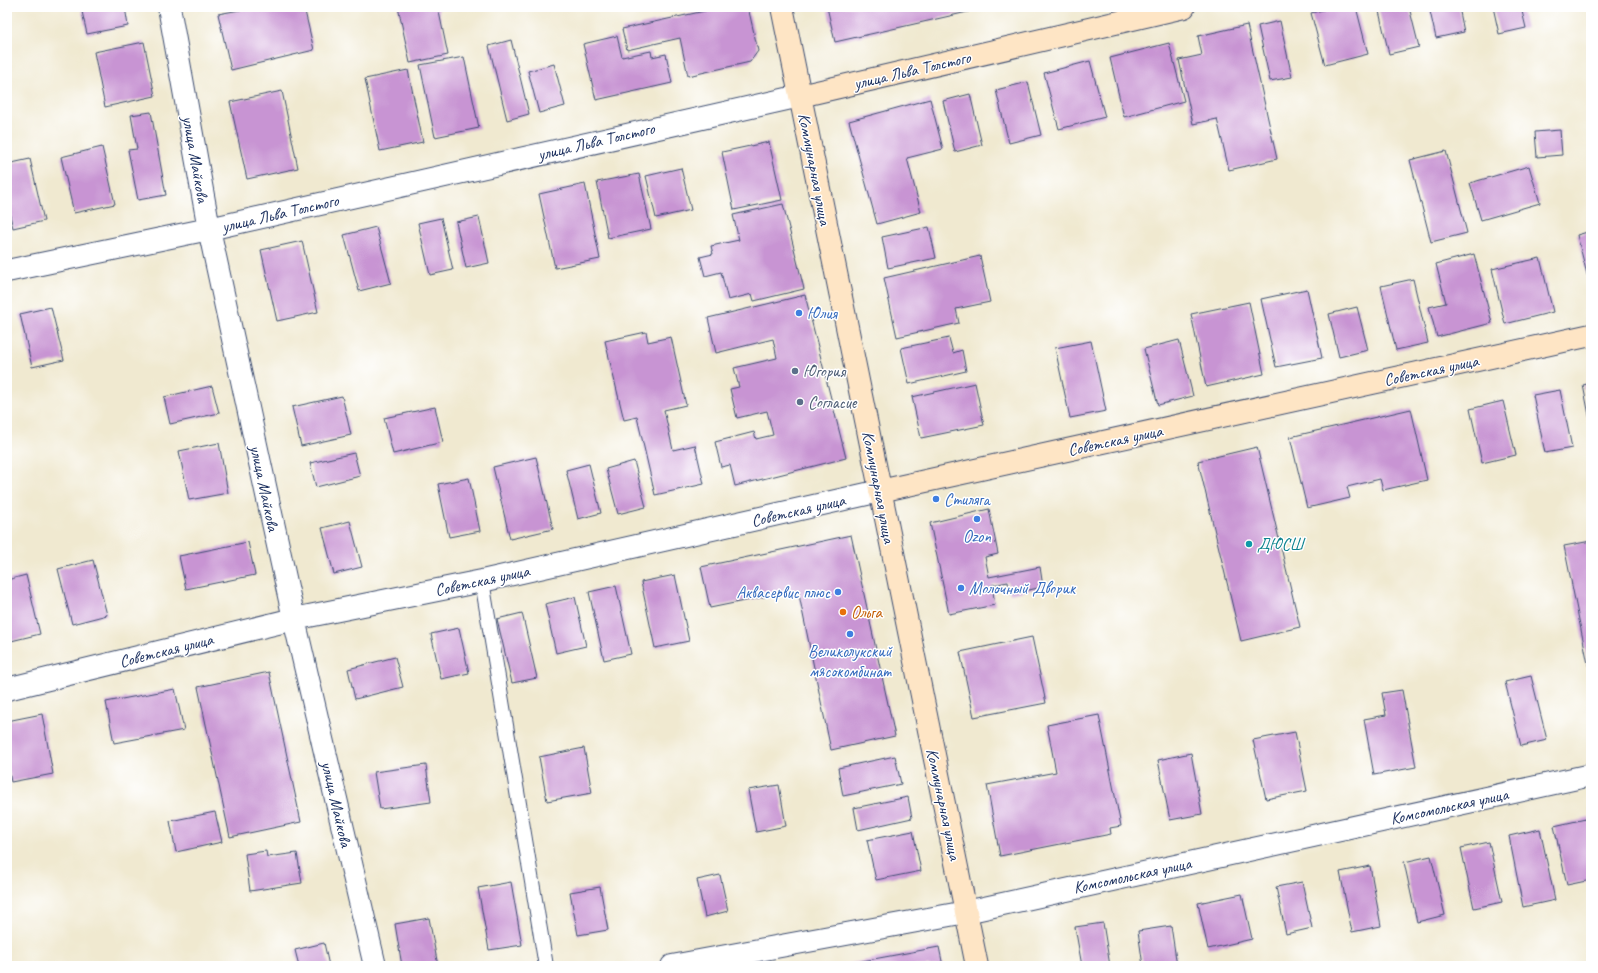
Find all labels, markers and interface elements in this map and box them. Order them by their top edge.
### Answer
street label: улица Льва Толстого [851,47,974,94]
street label: Коммунарная улица [793,111,836,228]
street label: улица Майкова [177,113,214,205]
street label: улица Льва Толстого [535,118,658,165]
street label: улица Льва Толстого [219,190,342,237]
place label: Юлия [807,303,839,324]
marker: Юлия [794,308,804,318]
street label: Советская улица [1382,350,1482,391]
place label: Югория [803,361,847,382]
marker: Югория [790,366,800,376]
place label: Согласие [808,392,858,413]
marker: Согласие [795,397,805,407]
street label: Советская улица [1066,420,1166,461]
street label: Коммунарная улица [857,429,900,546]
street label: улица Майкова [245,442,284,534]
street label: Советская улица [749,489,849,532]
place label: Стиляга [944,489,991,510]
marker: Стиляга [931,494,941,504]
marker: Ozon [972,514,982,524]
place label: Ozon [963,526,991,547]
place label: ДЮСШ [1257,534,1306,555]
marker: ДЮСШ [1244,539,1254,549]
street label: Советская улица [433,560,533,601]
place label: Молочный Дворик [969,578,1077,599]
place label: Аквасервис плюс [736,582,831,603]
marker: Молочный Дворик [956,583,966,593]
marker: Аквасервис плюс [833,587,843,597]
place label: Ольга [851,602,883,623]
marker: Ольга [838,607,848,617]
street label: Советская улица [117,628,217,672]
marker: Великолукский мясокомбинат [845,629,855,639]
place label: Великолукский мясокомбинат [808,641,893,682]
street label: Коммунарная улица [921,746,966,863]
street label: улица Майкова [316,758,357,850]
street label: Комсомольская улица [1388,784,1511,829]
street label: Комсомольская улица [1071,853,1194,898]

